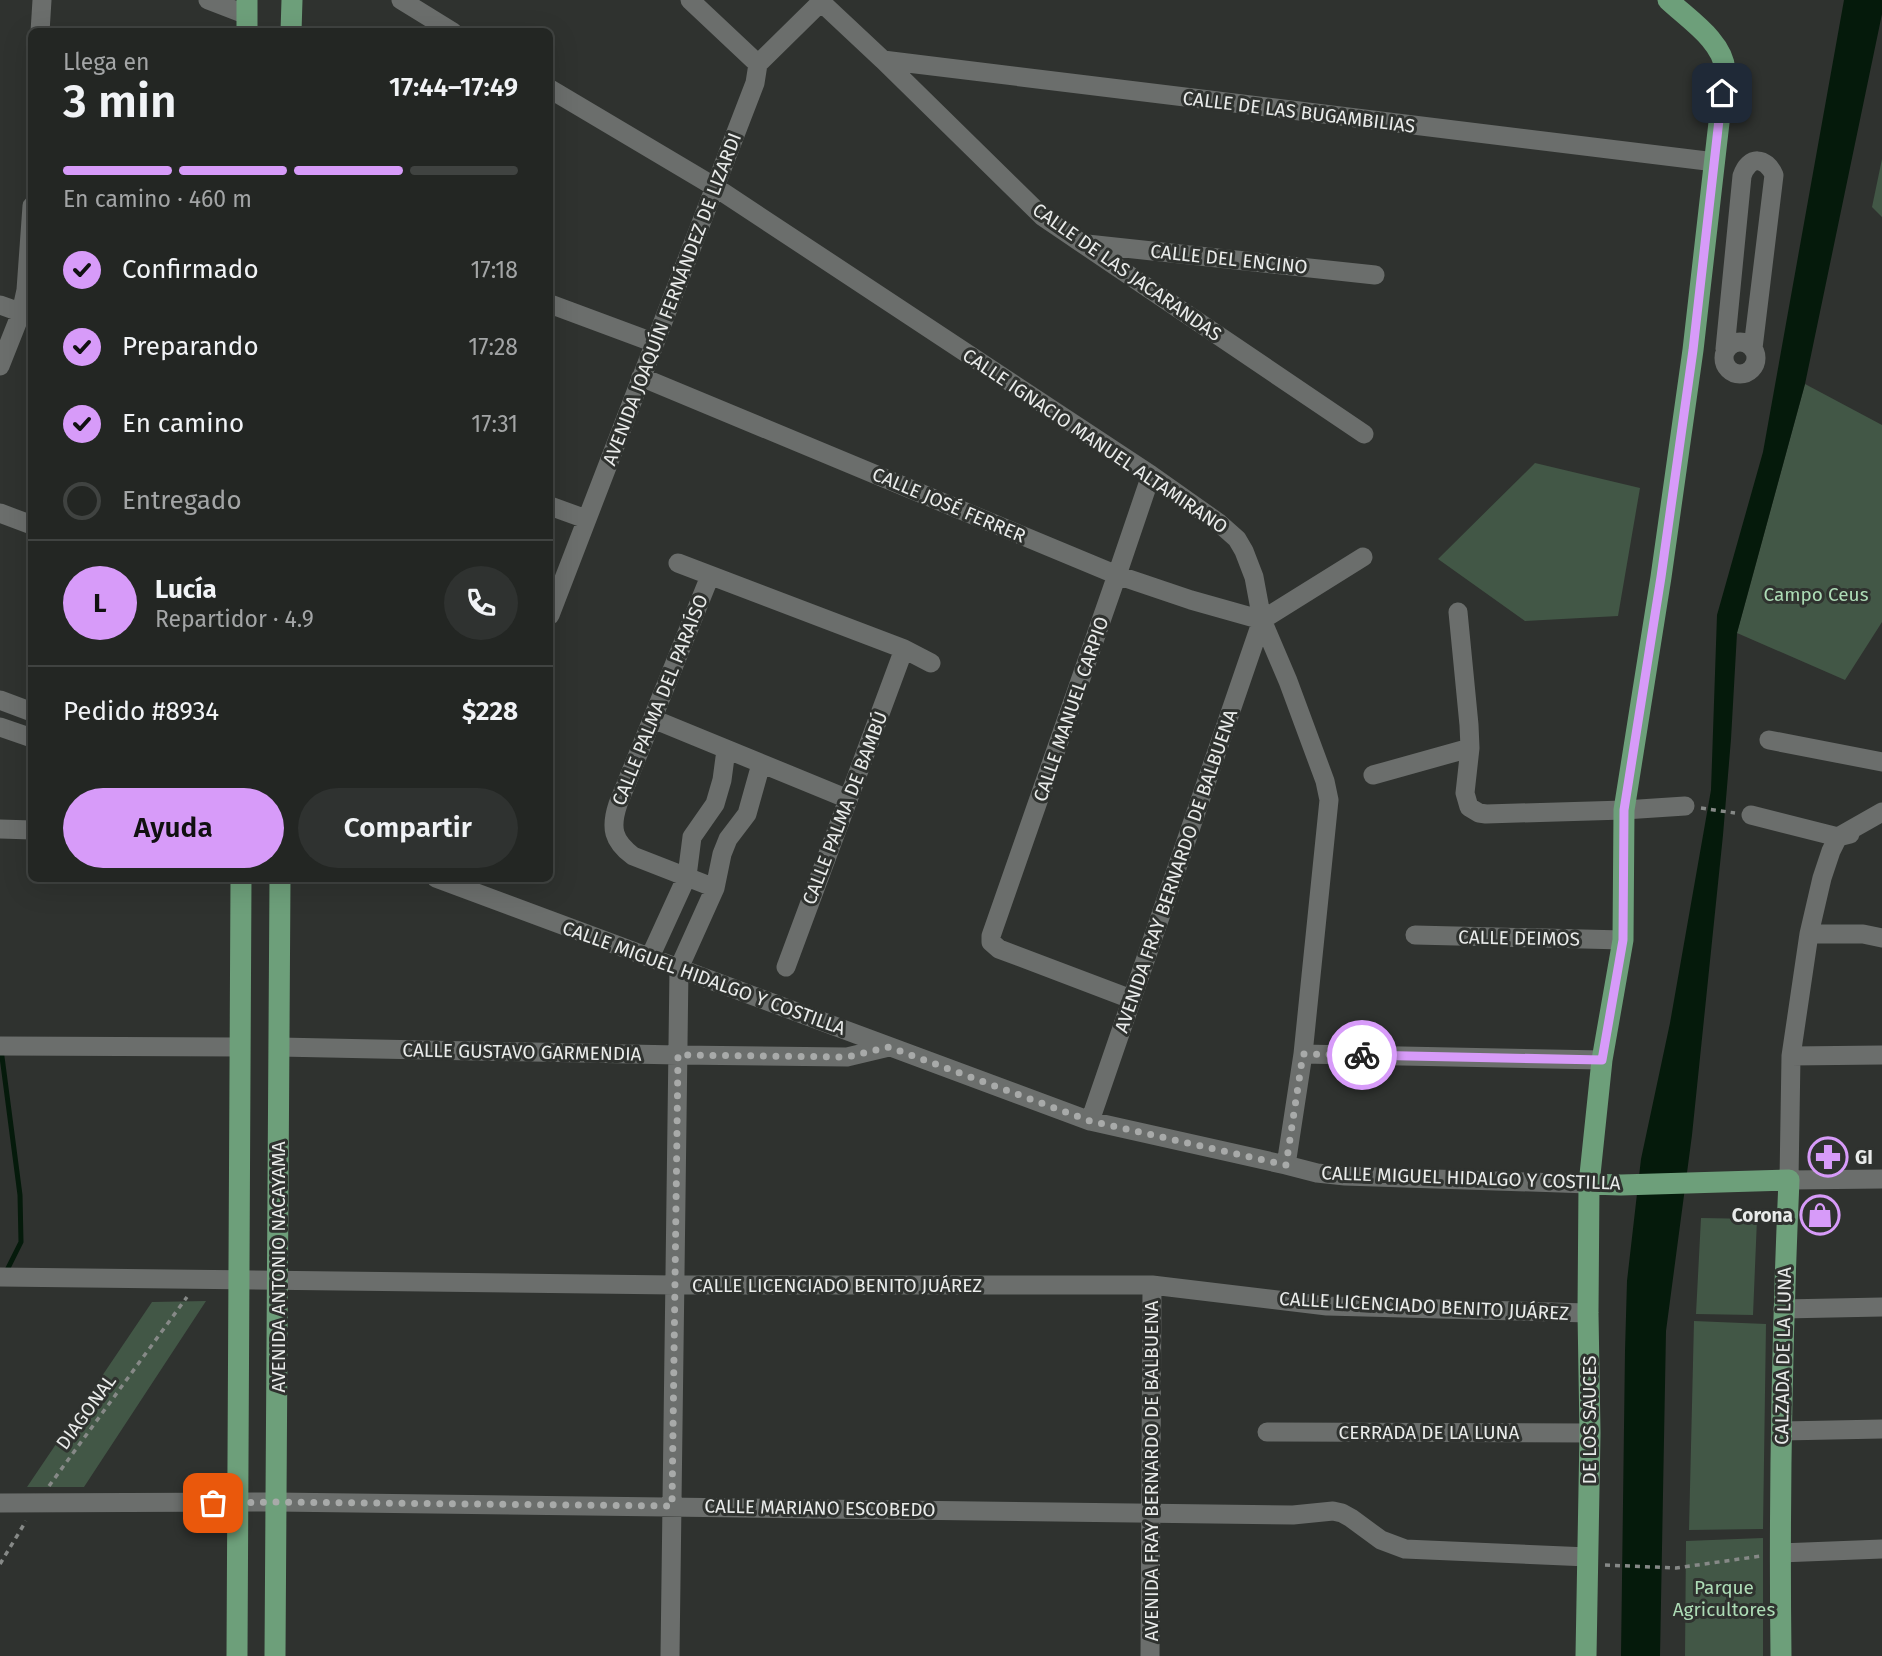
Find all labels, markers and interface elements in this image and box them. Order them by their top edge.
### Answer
text: Llega en [63,48,149,76]
pin [1692,63,1752,123]
text: 17:44–17:49 [389,72,518,103]
text: 3 min [63,74,177,129]
icon: home [1703,74,1741,112]
street label: CALLE DE LAS BUGAMBILIAS [1181,86,1417,138]
street label: AVENIDA JOAQUÍN FERNÁNDEZ DE LIZARDI [598,129,746,469]
text: En camino · 460 m [63,185,252,213]
street label: CALLE DE LAS JACARANDAS [1028,198,1226,346]
street label: CALLE DEL ENCINO [1149,239,1309,279]
icon: check [63,251,101,289]
text: Confirmado [122,254,259,285]
text: 17:18 [471,256,518,284]
icon: check [63,328,101,366]
text: Preparando [122,331,259,362]
text: 17:28 [468,333,518,361]
street label: CALLE IGNACIO MANUEL ALTAMIRANO [958,343,1232,539]
icon: check [63,405,101,443]
text: En camino [122,408,244,439]
text: 17:31 [471,410,518,438]
street label: CALLE JOSÉ FERRER [869,462,1030,548]
text: Entregado [122,485,242,516]
button: phone [444,566,518,640]
text: Lucía [155,574,217,605]
park label: Campo Ceus [1763,583,1869,606]
text: L [93,588,107,619]
street label: CALLE PALMA DEL PARAÍSO [607,591,713,809]
text: Repartidor · 4.9 [155,605,314,633]
street label: CALLE MANUEL CARPIO [1028,613,1114,805]
text: Pedido #8934 [63,696,219,727]
text: $228 [462,696,518,727]
street label: AVENIDA FRAY BERNARDO DE BALBUENA [1110,706,1242,1036]
street label: CALLE PALMA DE BAMBÚ [798,708,892,908]
button: Ayuda [63,788,284,868]
button: Compartir [298,788,518,868]
street label: CALLE MIGUEL HIDALGO Y COSTILLA [559,916,849,1040]
street label: CALLE DEIMOS [1458,925,1580,951]
courier [1327,1020,1397,1090]
icon: bike [1343,1036,1381,1074]
street label: CALLE GUSTAVO GARMENDIA [402,1038,642,1066]
pharmacy icon: GI [1807,1136,1849,1178]
street label: AVENIDA ANTONIO NACAYAMA [267,1141,290,1393]
place label: GI [1855,1146,1873,1169]
street label: CALLE MIGUEL HIDALGO Y COSTILLA [1321,1161,1621,1195]
shop icon: Corona [1799,1194,1841,1236]
place label: Corona [1732,1204,1793,1227]
street label: CALZADA DE LA LUNA [1770,1267,1796,1445]
street label: CALLE LICENCIADO BENITO JUÁREZ [692,1274,982,1297]
street label: CALLE LICENCIADO BENITO JUÁREZ [1279,1287,1570,1325]
street label: AVENIDA FRAY BERNARDO DE BALBUENA [1140,1301,1163,1641]
street label: DE LOS SAUCES [1578,1355,1601,1485]
street label: DIAGONAL [51,1370,121,1454]
street label: CERRADA DE LA LUNA [1339,1421,1520,1444]
pin [183,1473,243,1533]
icon: bag [194,1484,232,1522]
street label: CALLE MARIANO ESCOBEDO [704,1494,936,1522]
park label: Parque Agricultores [1673,1576,1775,1621]

